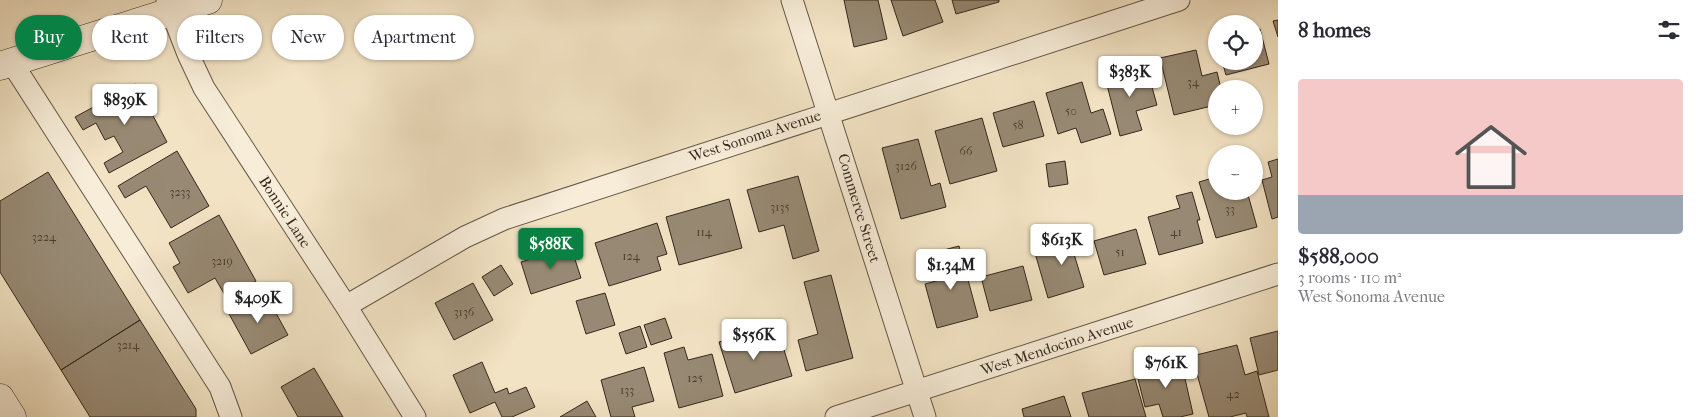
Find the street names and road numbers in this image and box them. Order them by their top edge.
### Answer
street label: West Sonoma Avenue [686,106,824,166]
street label: Commerce Street [834,151,884,265]
street label: Bonnie Lane [255,173,315,252]
street label: West Mendocino Avenue [977,313,1136,380]

